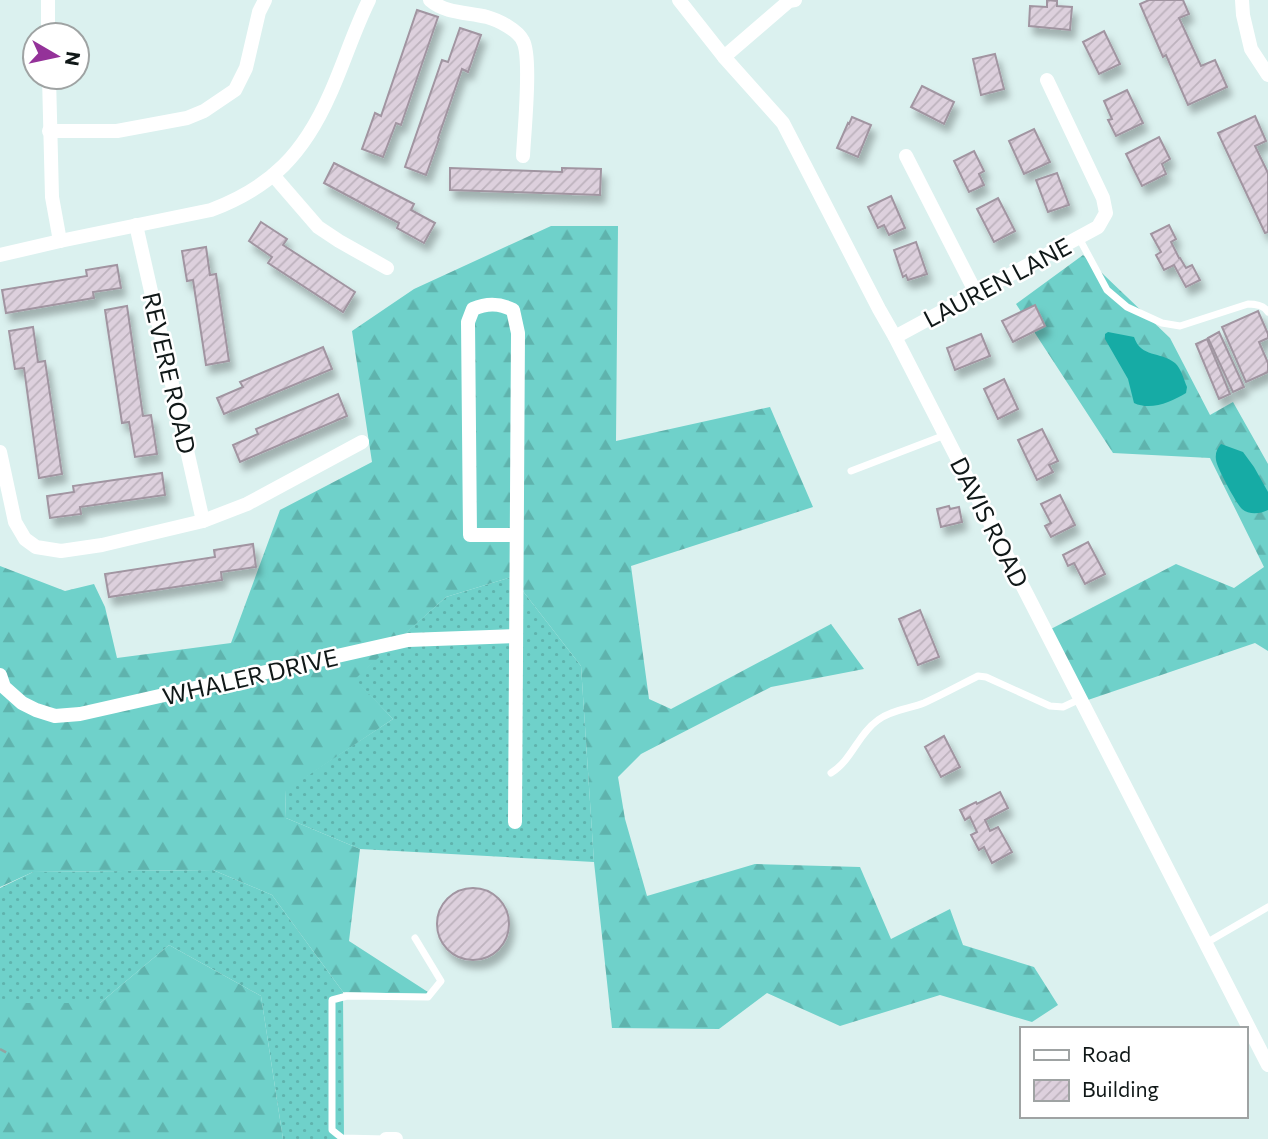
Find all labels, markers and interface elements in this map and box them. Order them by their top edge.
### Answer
north arrow [21,21,91,91]
text: N [61,50,86,68]
street label: LAUREN LANE [918,231,1076,333]
street label: REVERE ROAD [137,289,203,457]
street label: DAVIS ROAD [945,452,1035,592]
street label: WHALER DRIVE [160,642,340,710]
legend [1020,1027,1247,1118]
text: Road [1082,1041,1131,1066]
text: Building [1082,1076,1159,1101]

